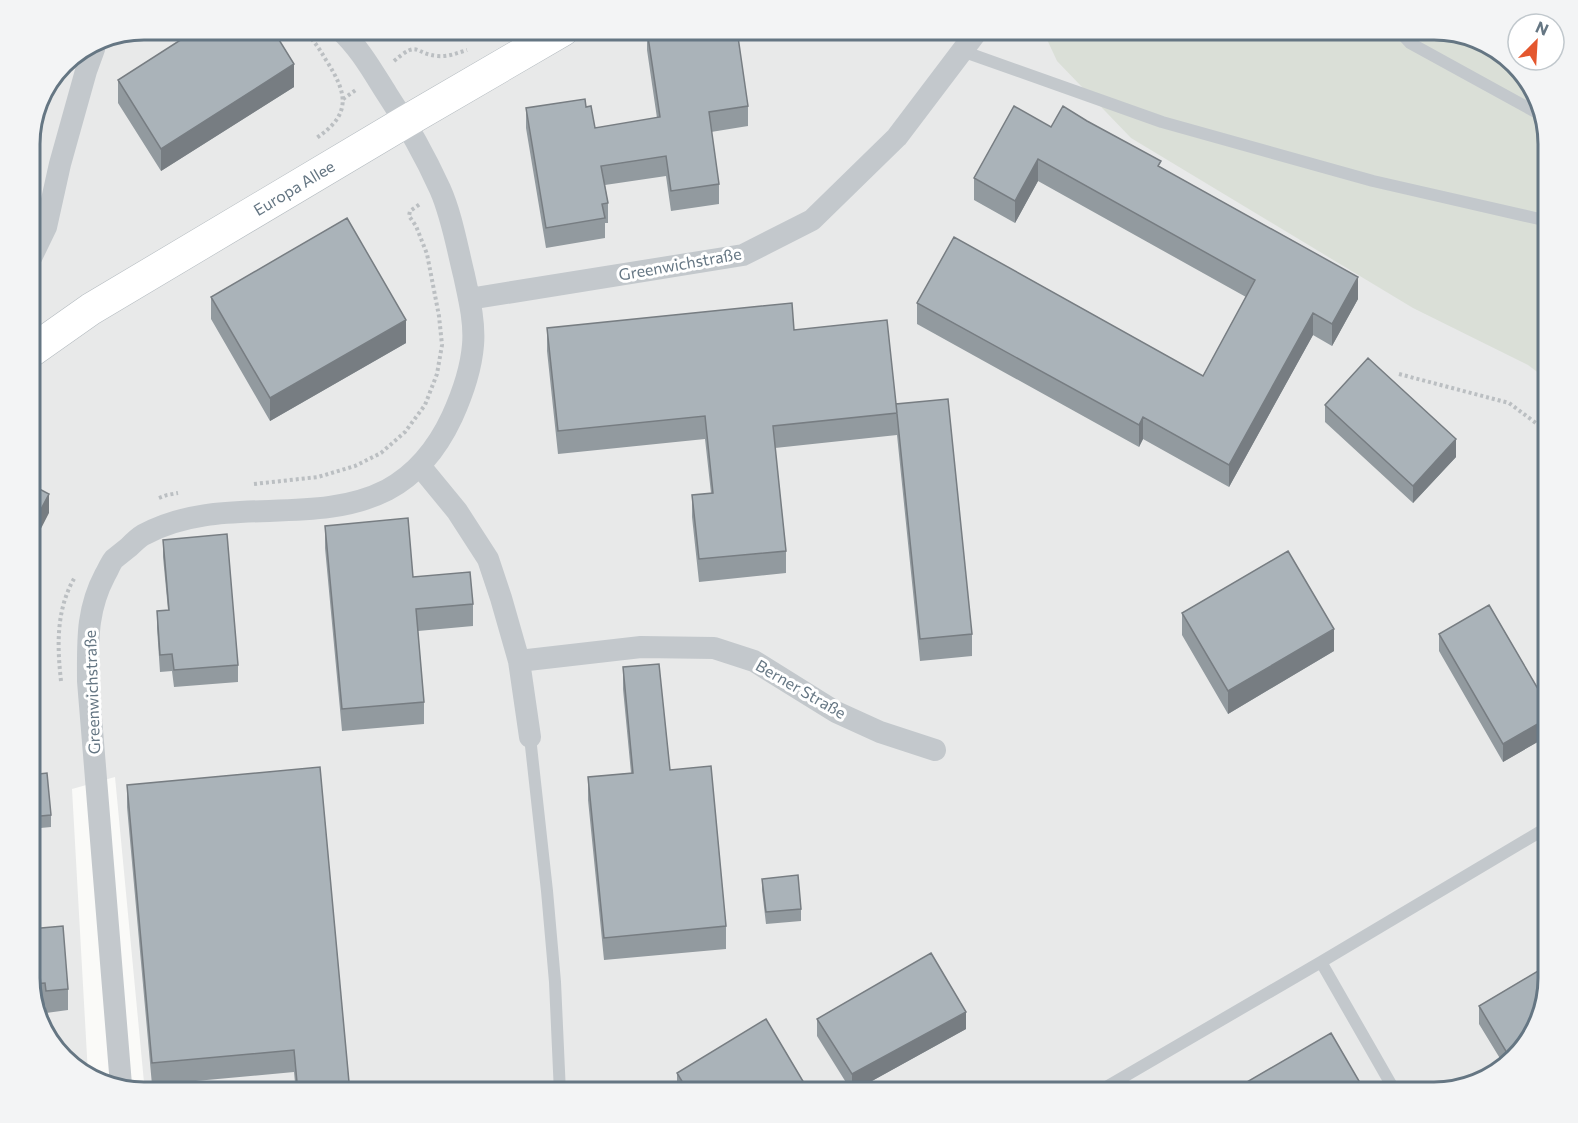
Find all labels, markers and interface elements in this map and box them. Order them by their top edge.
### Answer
north arrow [1506,12,1566,72]
text: N [1533,17,1552,39]
street label: Europa Allee [250,156,338,219]
street label: Greenwichstraße [617,243,743,284]
street label: Greenwichstraße [80,630,103,754]
street label: Berner Straße [753,655,850,722]

